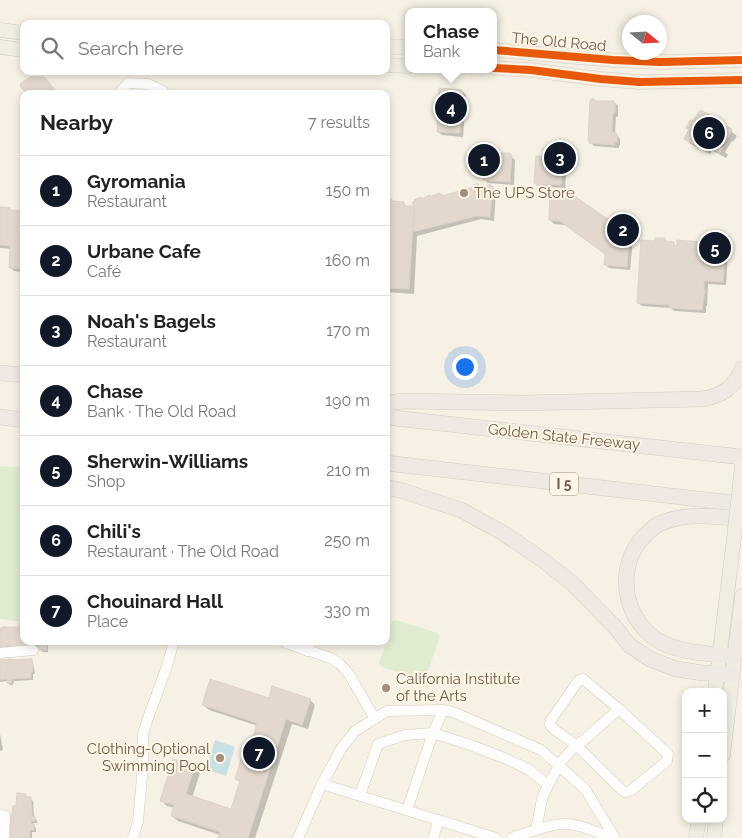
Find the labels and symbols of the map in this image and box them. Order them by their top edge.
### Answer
north arrow [622,15,667,60]
street label: The Old Road [511,29,607,55]
pin: 4 [435,89,467,127]
pin: 6 [693,114,725,152]
pin: 3 [544,139,576,177]
pin: 1 [468,141,500,179]
place label: The UPS Store [474,184,575,202]
marker: The UPS Store [458,187,470,199]
pin: 2 [607,211,639,249]
pin: 5 [699,229,731,267]
your location [452,354,478,380]
street label: Golden State Freeway [487,420,641,454]
road number: I 5 [550,472,578,496]
place label: California Institute of the Arts [396,670,521,705]
marker: California Institute of the Arts [380,682,392,694]
pin: 7 [243,734,275,772]
place label: Clothing-Optional Swimming Pool [87,740,211,775]
marker: Clothing-Optional Swimming Pool [214,752,226,764]

